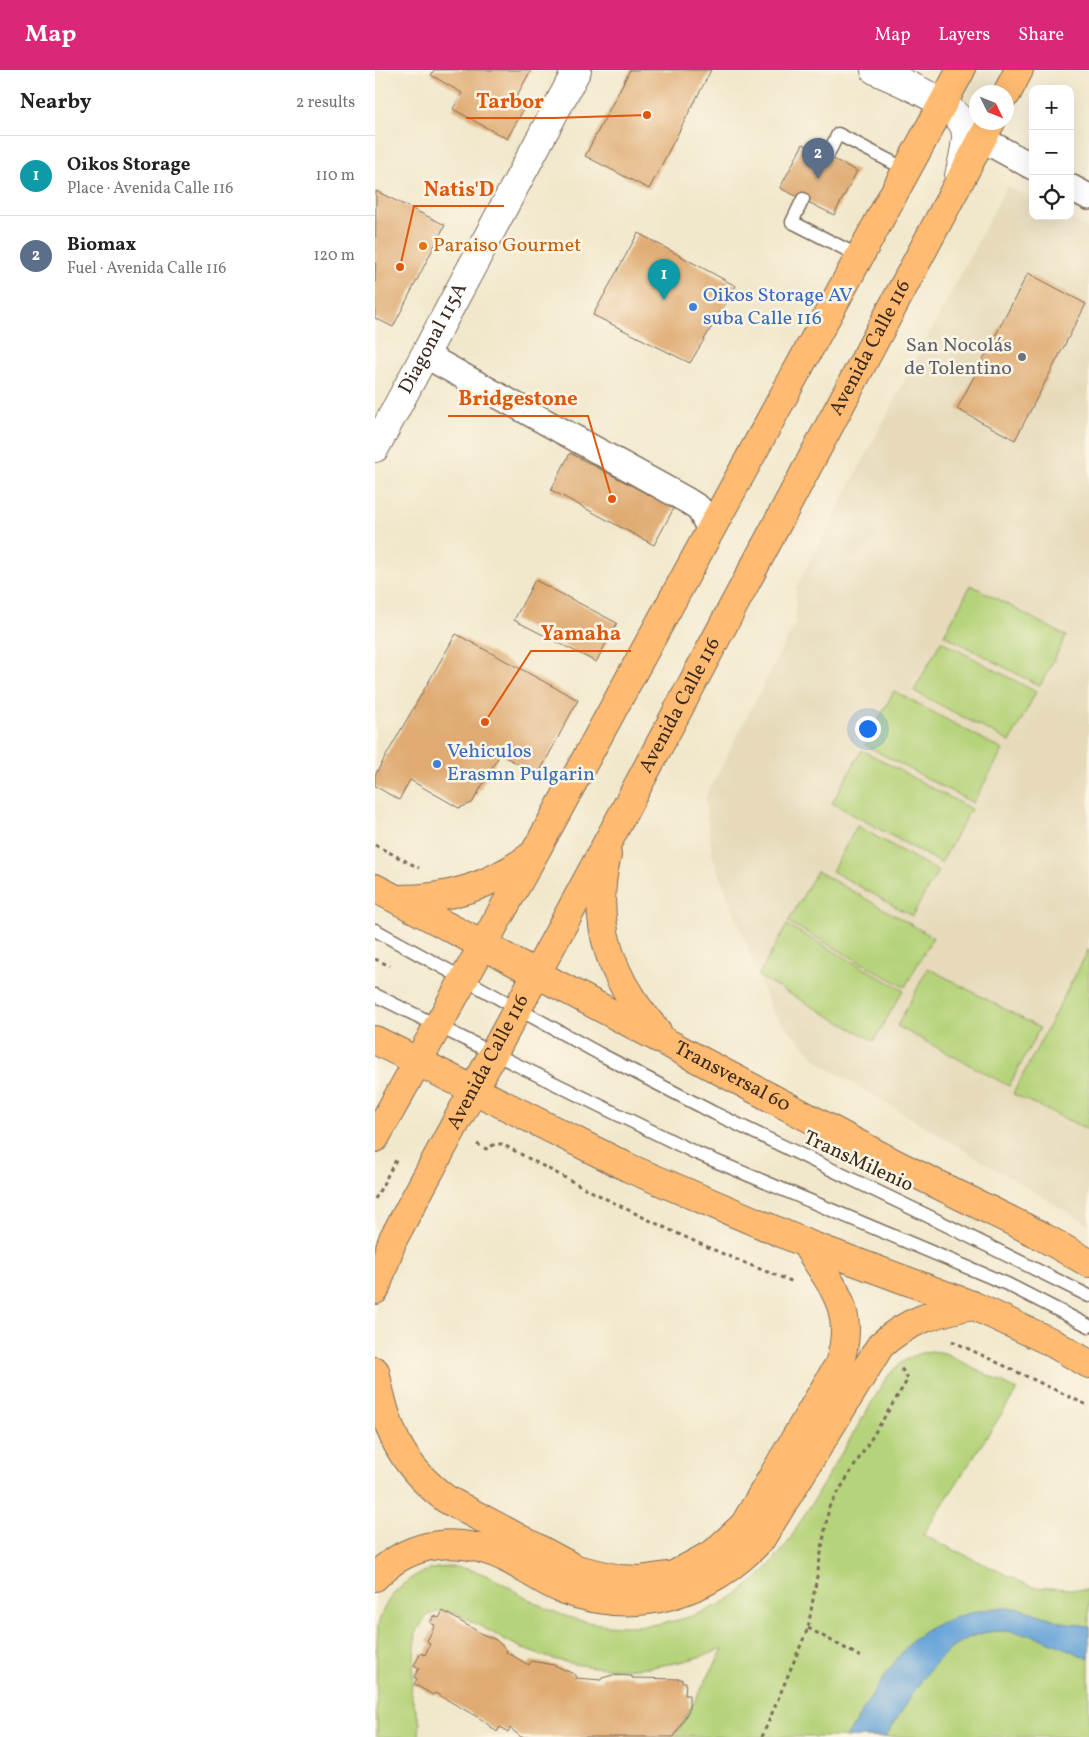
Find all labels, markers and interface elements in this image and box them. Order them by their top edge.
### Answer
text: Map [25,18,76,52]
text: Map [874,23,910,48]
text: Layers [938,23,990,48]
text: Share [1018,23,1064,48]
callout: Tarbor [466,82,554,118]
north arrow [969,85,1014,130]
map controls [1029,85,1074,220]
button: + [1029,85,1074,130]
text: Nearby [20,88,91,117]
text: Tarbor [476,88,544,117]
text: 2 results [296,92,355,114]
button: − [1029,130,1074,175]
pin: 2 [802,138,834,179]
text: Oikos Storage [67,152,191,178]
text: 1 [33,165,39,187]
text: 110 m [316,165,355,187]
callout: Natis'D [414,170,504,206]
button: locate [1029,175,1074,220]
text: Natis'D [424,176,494,205]
text: Place · Avenida Calle 116 [67,178,233,200]
text: Biomax [67,232,136,258]
place label: Paraiso Gourmet [433,232,581,260]
marker: Paraiso Gourmet [417,240,429,252]
text: 2 [32,245,40,267]
text: 120 m [313,245,355,267]
text: Fuel · Avenida Calle 116 [67,258,226,280]
pin: 1 [648,259,680,300]
street label: Avenida Calle 116 [823,275,918,421]
street label: Diagonal 115A [392,278,475,399]
place label: Oikos Storage AV suba Calle 116 [703,282,853,333]
marker: Oikos Storage AV suba Calle 116 [687,301,699,313]
place label: San Nocolás de Tolentino [904,332,1012,383]
marker: San Nocolás de Tolentino [1016,351,1028,363]
callout: Bridgestone [448,380,588,416]
text: Bridgestone [458,385,578,414]
callout: Yamaha [531,615,631,651]
text: Yamaha [541,620,621,649]
street label: Avenida Calle 116 [633,633,728,778]
your location [855,716,881,742]
place label: Vehiculos Erasmn Pulgarin [447,738,595,789]
marker: Vehiculos Erasmn Pulgarin [431,758,443,770]
street label: Avenida Calle 116 [441,990,537,1135]
street label: Transversal 60 [669,1035,795,1120]
street label: TransMilenio [798,1124,918,1200]

